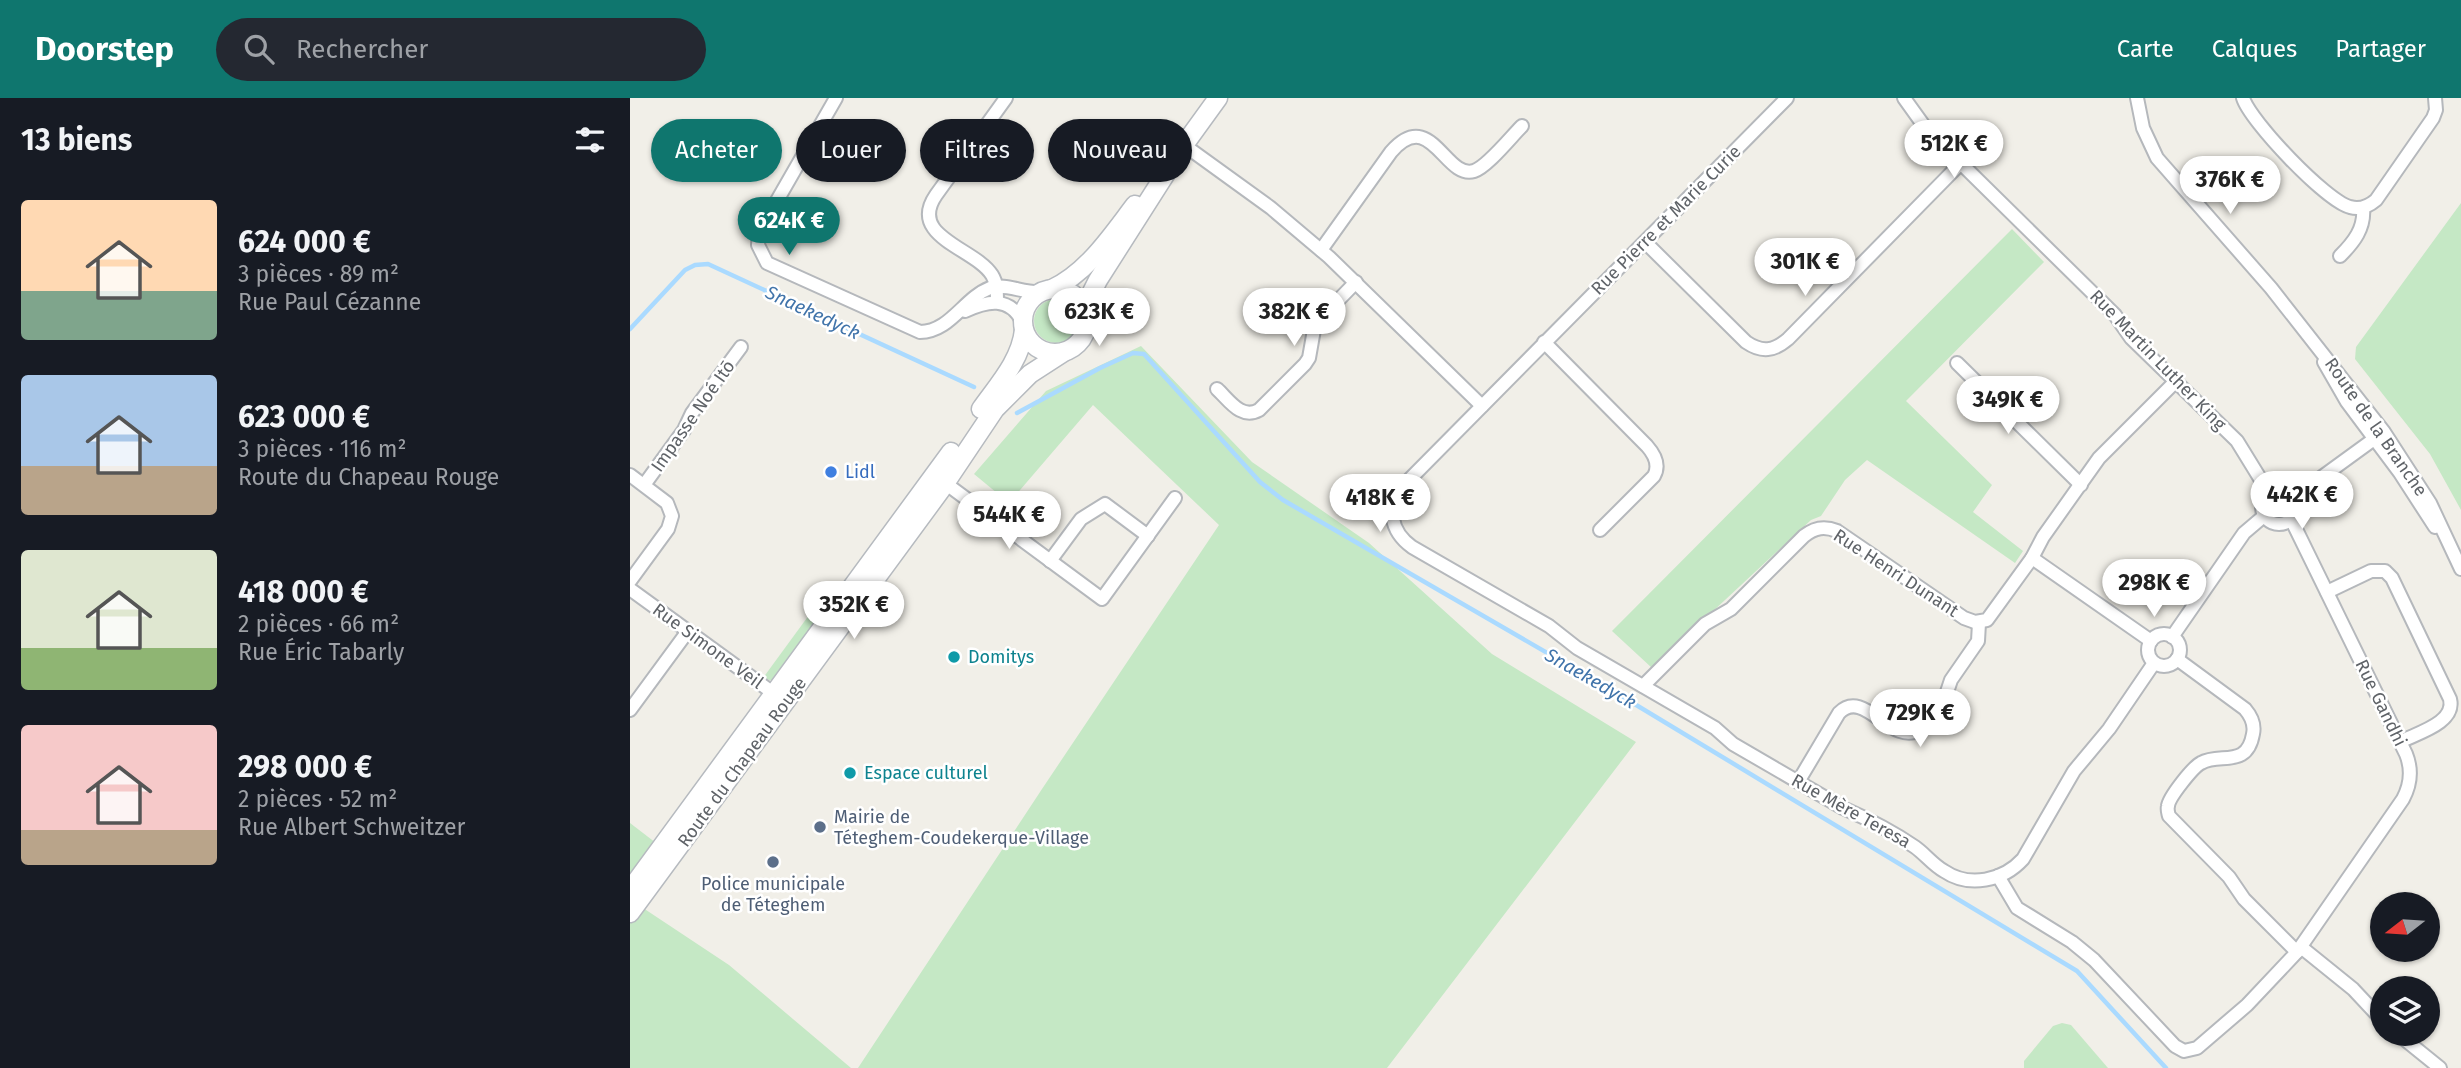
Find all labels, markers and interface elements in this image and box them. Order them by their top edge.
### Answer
search box [216,18,706,81]
text: Doorstep [35,29,174,69]
icon: search [240,30,278,68]
text: Rechercher [296,34,428,65]
text: Carte [2117,35,2174,63]
text: Calques [2212,35,2297,63]
text: Partager [2335,35,2426,63]
chip: Acheter [651,119,782,182]
chip: Louer [796,119,906,182]
chip: Filtres [920,119,1034,182]
chip: Nouveau [1048,119,1192,182]
pin: 512K € [1897,120,2011,180]
icon: filters [571,121,609,159]
text: 13 biens [21,122,132,158]
text: 512K € [1920,129,1988,157]
street label: Rue Pierre et Marie Curie [1587,141,1745,299]
pin: 376K € [2173,156,2287,216]
text: 376K € [2196,165,2264,193]
pin: 624K € [732,198,846,257]
text: 624K € [754,206,824,234]
text: 624 000 € [238,224,371,260]
icon: home [77,228,161,312]
pin: 301K € [1748,238,1862,298]
text: 301K € [1770,247,1840,275]
text: 3 pièces · 89 m² [238,260,399,288]
water label: Snaekedyck [761,280,864,344]
street label: Rue Martin Luther King [2085,285,2231,435]
text: Rue Paul Cézanne [238,288,421,316]
pin: 623K € [1042,288,1156,348]
pin: 382K € [1237,288,1351,348]
text: 623K € [1064,297,1134,325]
text: 382K € [1259,297,1329,325]
street label: Route de la Branche [2320,353,2432,501]
street label: Impasse Noé Itō [646,356,740,476]
pin: 349K € [1951,376,2065,436]
text: 349K € [1973,385,2043,413]
text: 623 000 € [238,399,370,435]
icon: home [77,403,161,487]
text: 3 pièces · 116 m² [238,435,407,463]
place label: Lidl [845,461,875,483]
text: Route du Chapeau Rouge [238,463,499,491]
marker: Lidl [823,464,839,480]
pin: 442K € [2245,472,2359,531]
pin: 418K € [1323,474,1437,534]
text: 442K € [2266,480,2338,508]
text: 418K € [1346,483,1414,511]
pin: 544K € [952,491,1066,551]
text: 544K € [973,500,1045,528]
street label: Rue Henri Dunant [1829,524,1963,622]
pin: 298K € [2097,560,2211,619]
text: 298K € [2118,568,2190,596]
text: 418 000 € [238,574,369,610]
icon: home [77,578,161,662]
pin: 352K € [797,582,911,641]
text: 352K € [819,590,889,618]
street label: Rue Simone Veil [648,598,768,694]
text: 2 pièces · 66 m² [238,610,399,638]
text: Rue Éric Tabarly [238,638,404,666]
water label: Snaekedyck [1540,643,1641,714]
place label: Domitys [968,646,1034,668]
marker: Domitys [946,649,962,665]
street label: Rue Gandhi [2350,656,2412,750]
street label: Route du Chapeau Rouge [673,673,811,851]
pin: 729K € [1863,690,1977,749]
text: 729K € [1886,698,1954,726]
text: 298 000 € [238,749,372,785]
icon: home [77,753,161,837]
place label: Espace culturel [864,762,988,784]
marker: Espace culturel [842,765,858,781]
street label: Rue Mère Teresa [1787,769,1915,853]
text: 2 pièces · 52 m² [238,785,397,813]
place label: Mairie de Téteghem-Coudekerque-Village [834,806,1089,849]
text: Rue Albert Schweitzer [238,813,465,841]
marker: Mairie de Téteghem-Coudekerque-Village [812,819,828,835]
marker: Police municipale de Téteghem [765,854,781,870]
place label: Police municipale de Téteghem [701,873,845,916]
north arrow [2370,892,2440,962]
map controls [2370,892,2440,1046]
button: layers [2370,976,2440,1046]

